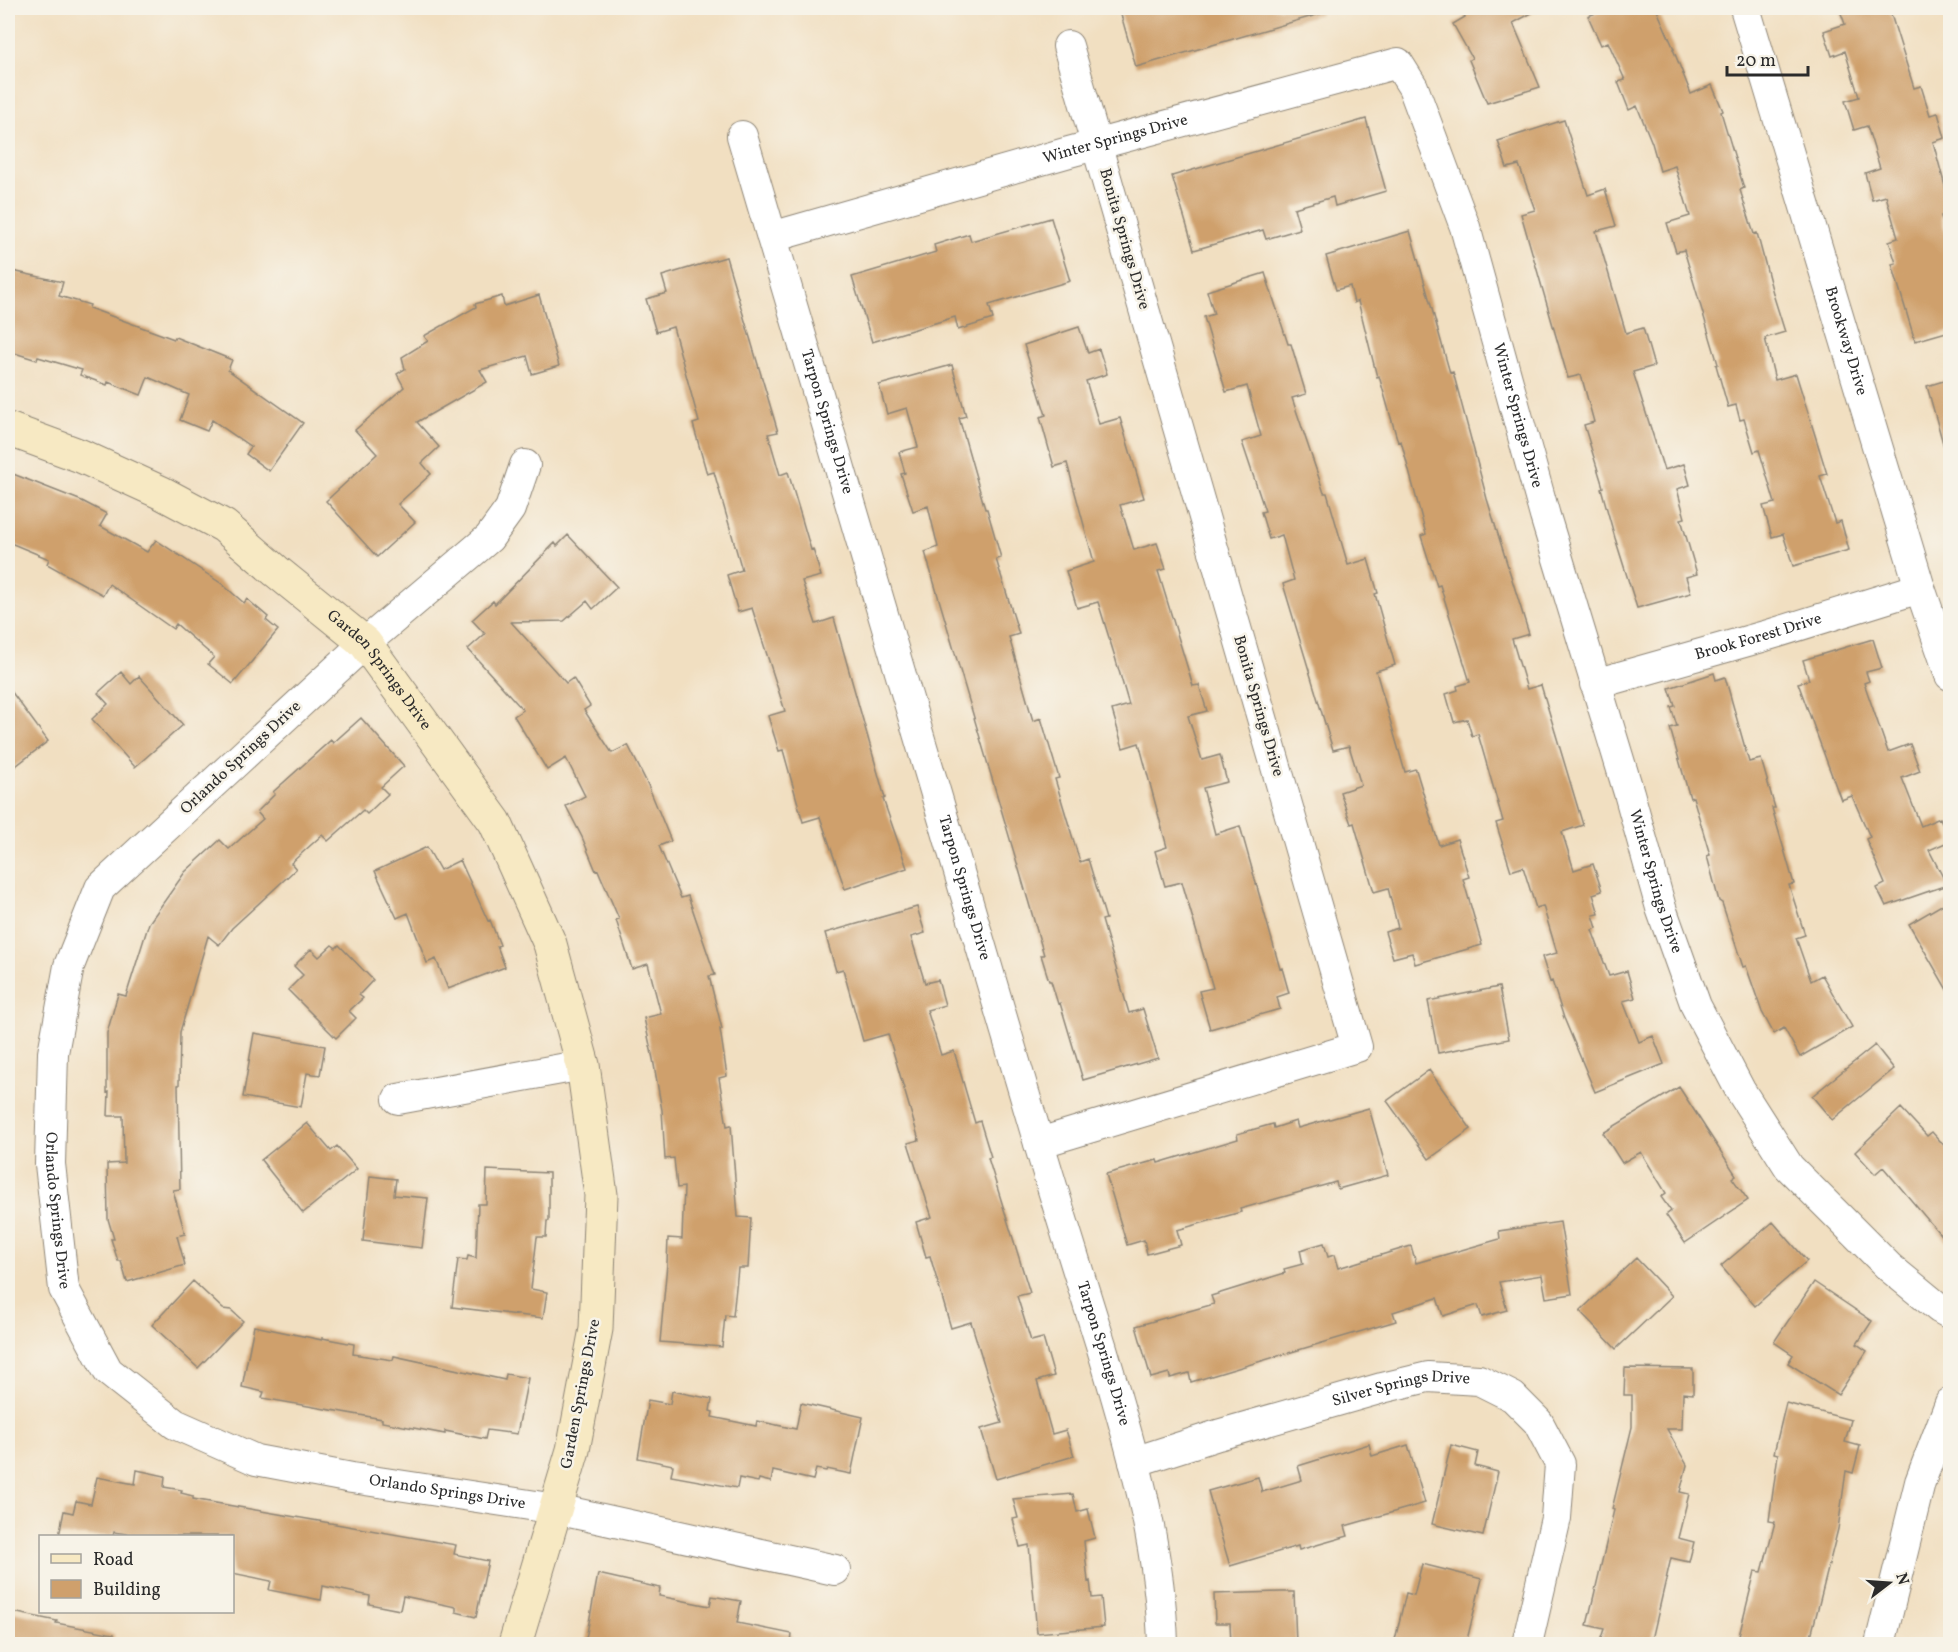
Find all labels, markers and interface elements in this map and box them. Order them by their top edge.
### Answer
scale bar [1727,39,1808,77]
text: 20 m [1736,49,1776,74]
street label: Winter Springs Drive [1040,109,1190,170]
street label: Bonita Springs Drive [1093,166,1155,312]
street label: Brookway Drive [1819,284,1872,398]
street label: Winter Springs Drive [1487,341,1548,490]
street label: Tarpon Springs Drive [795,347,858,497]
street label: Garden Springs Drive [322,605,436,735]
street label: Brook Forest Drive [1692,608,1825,666]
street label: Bonita Springs Drive [1227,633,1289,779]
street label: Orlando Springs Drive [176,696,306,820]
street label: Winter Springs Drive [1623,807,1687,957]
street label: Tarpon Springs Drive [932,813,996,963]
street label: Orlando Springs Drive [39,1132,75,1290]
street label: Tarpon Springs Drive [1071,1279,1135,1428]
street label: Garden Springs Drive [556,1317,606,1471]
street label: Silver Springs Drive [1330,1366,1471,1413]
street label: Orlando Springs Drive [367,1470,527,1515]
legend [39,1535,234,1613]
text: Road [93,1548,134,1573]
north arrow [1859,1553,1919,1613]
text: N [1889,1570,1914,1588]
text: Building [93,1578,161,1603]

